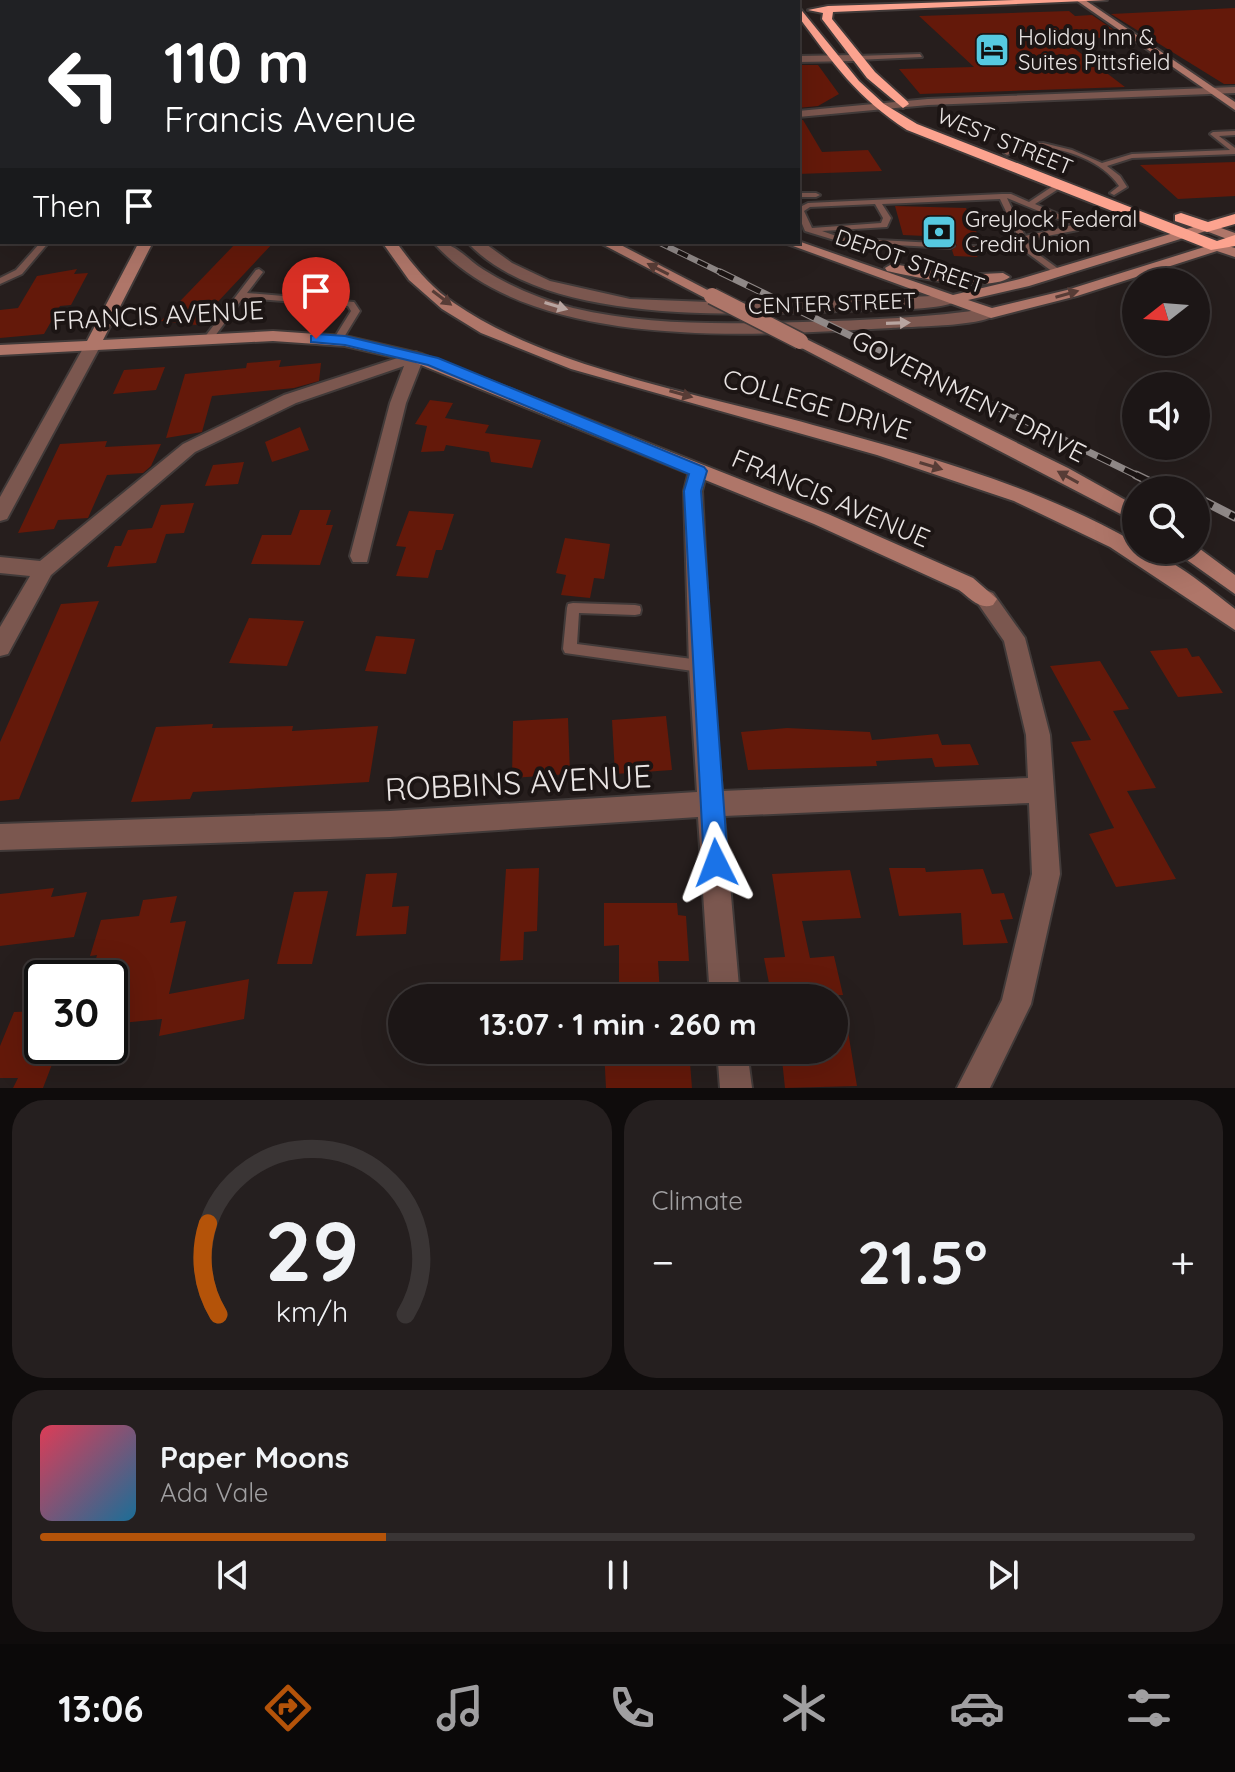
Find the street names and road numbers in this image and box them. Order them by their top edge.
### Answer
street label: WEST STREET [933,101,1077,181]
street label: DEPOT STREET [832,222,988,300]
street label: CENTER STREET [748,286,916,320]
street label: FRANCIS AVENUE [51,293,265,337]
street label: GOVERNMENT DRIVE [846,323,1092,469]
street label: COLLEGE DRIVE [719,361,915,447]
street label: FRANCIS AVENUE [727,441,935,555]
street label: ROBBINS AVENUE [384,755,652,809]

